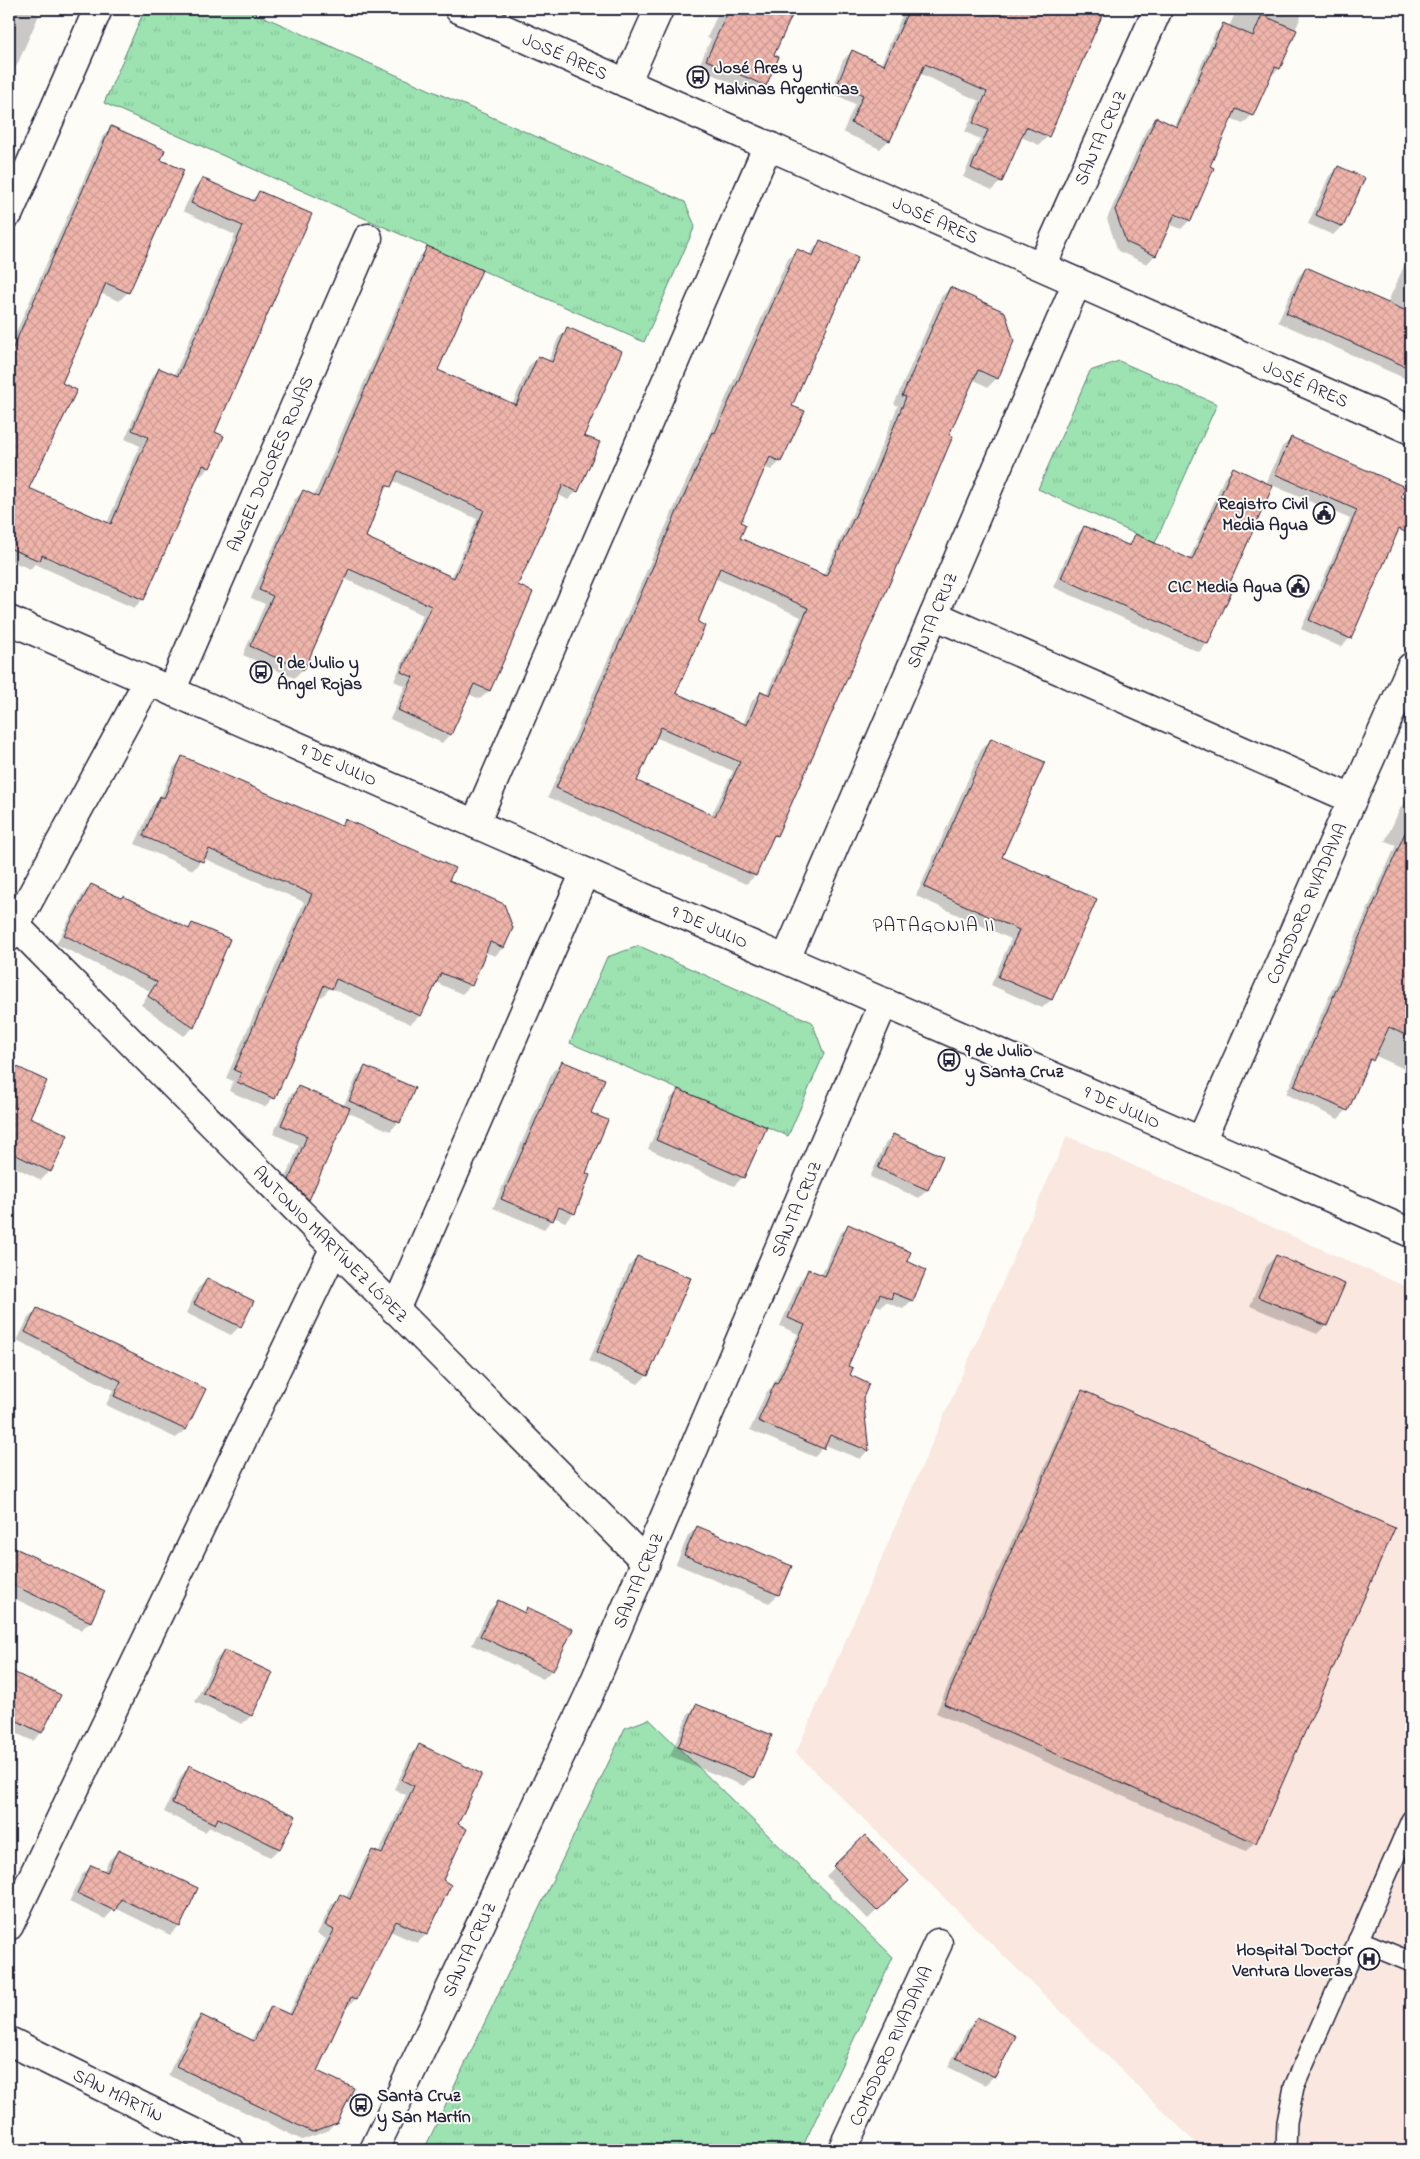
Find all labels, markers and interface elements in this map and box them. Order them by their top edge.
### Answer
street label: JOSÉ ARES [517,27,611,88]
place label: José Ares y Malvinas Argentinas [714,56,859,104]
bus stop icon: José Ares y Malvinas Argentinas [686,65,710,89]
street label: SANTA CRUZ [1069,86,1135,190]
street label: JOSÉ ARES [888,191,982,252]
street label: JOSÉ ARES [1258,355,1352,416]
street label: ANGEL DOLORES ROJAS [222,372,321,556]
place label: Registro Civil Media Agua [1218,492,1308,540]
public building icon: Registro Civil Media Agua [1312,501,1336,525]
street label: SANTA CRUZ [901,569,966,673]
public building icon: CIC Media Agua [1286,574,1310,598]
place label: CIC Media Agua [1168,575,1282,602]
place label: 9 de Julio y Ángel Rojas [276,651,362,699]
bus stop icon: 9 de Julio y Ángel Rojas [249,660,273,684]
street label: 9 DE JULIO [296,738,381,794]
street label: COMODORO RIVADAVIA [1261,819,1355,989]
street label: 9 DE JULIO [667,900,752,957]
district label: PATAGONIA II [873,913,995,940]
place label: 9 de Julio y Santa Cruz [964,1039,1064,1087]
bus stop icon: 9 de Julio y Santa Cruz [937,1048,961,1072]
street label: 9 DE JULIO [1079,1080,1164,1137]
street label: SANTA CRUZ [766,1157,830,1261]
street label: ANTONIO MARTÍNEZ LÓPEZ [246,1161,413,1330]
street label: SANTA CRUZ [608,1529,672,1633]
street label: SANTA CRUZ [437,1898,504,2002]
place label: Hospital Doctor Ventura Lloveras [1231,1938,1353,1985]
hospital icon: Hospital Doctor Ventura Lloveras [1357,1947,1381,1971]
street label: COMODORO RIVADAVIA [844,1962,941,2131]
street label: SAN MARTÍN [68,2063,167,2130]
place label: Santa Cruz y San Martín [377,2084,471,2132]
bus stop icon: Santa Cruz y San Martín [349,2093,373,2117]

